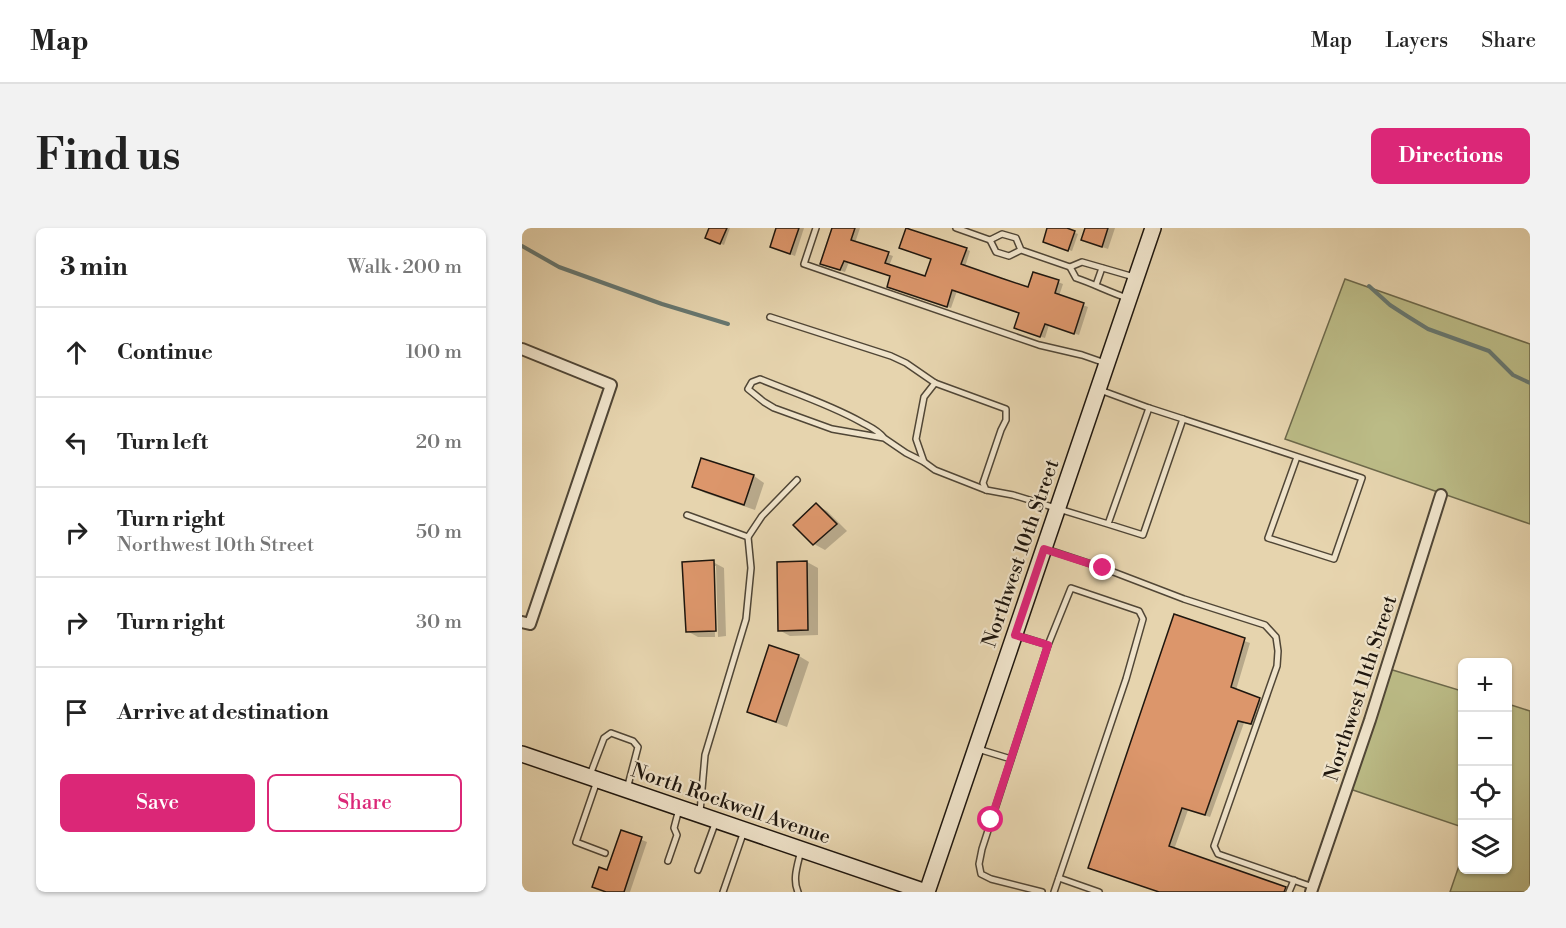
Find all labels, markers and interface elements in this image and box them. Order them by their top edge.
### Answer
text: Map [30,24,89,59]
text: Map [1311,28,1352,54]
text: Layers [1385,28,1448,54]
text: Share [1481,28,1536,54]
button: Directions [1371,128,1530,184]
text: Find us [36,130,180,183]
text: 3 min [60,251,128,283]
text: Walk · 200 m [348,255,462,280]
icon: ahead [60,336,93,369]
text: Continue [117,339,213,366]
text: 100 m [406,340,462,365]
icon: left [60,426,93,459]
text: Turn left [117,429,208,456]
text: 20 m [416,430,462,455]
street label: Northwest 10th Street [978,456,1065,651]
text: Turn right [117,506,225,533]
icon: right [60,516,93,549]
text: 50 m [416,520,462,545]
text: Northwest 10th Street [117,533,314,558]
route end [1089,554,1115,580]
street label: Northwest 11th Street [1320,593,1403,784]
icon: right [60,606,93,639]
text: Turn right [117,609,225,636]
text: 30 m [416,610,462,635]
map controls [1458,658,1512,874]
button: + [1458,658,1512,712]
icon: arrive [60,696,93,729]
text: Arrive at destination [117,699,329,726]
button: − [1458,712,1512,766]
street label: North Rockwell Avenue [627,758,834,850]
button: locate [1458,766,1512,820]
button: Save [60,774,255,832]
button: Share [267,774,462,832]
route start [977,806,1003,832]
button: layers [1458,820,1512,874]

